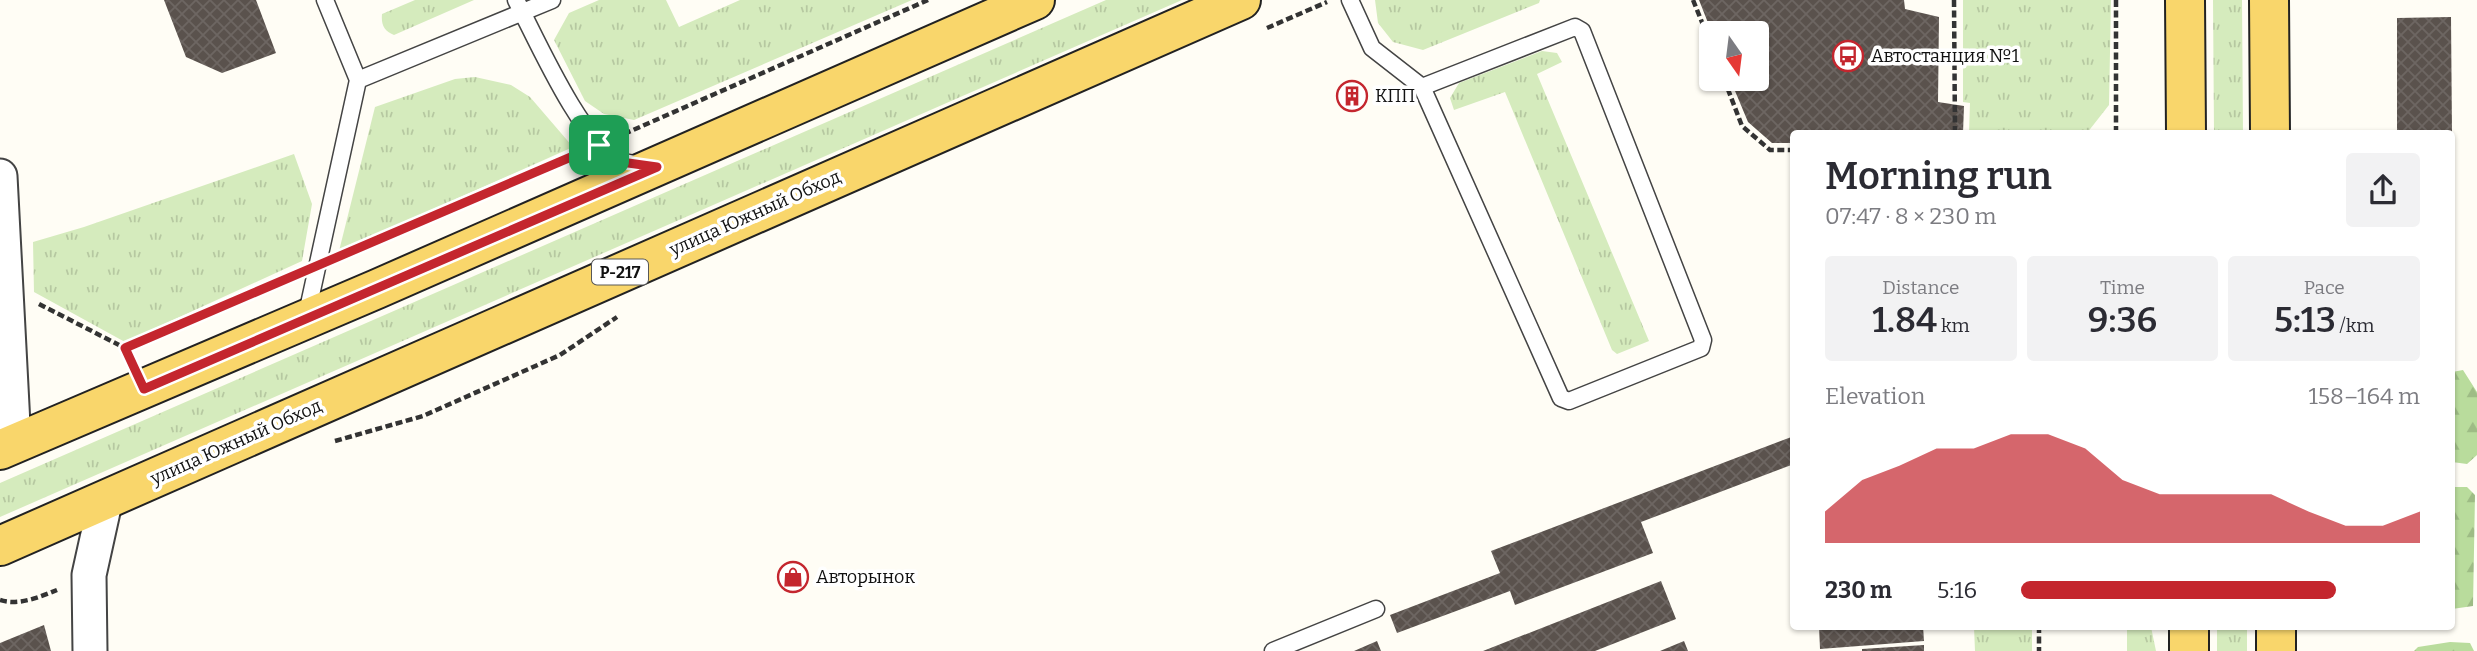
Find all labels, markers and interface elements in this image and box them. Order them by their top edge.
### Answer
north arrow [1699,21,1769,91]
map controls [1699,21,1769,91]
bus stop icon: Автостанция №1 [1831,39,1865,73]
place label: Автостанция №1 [1871,45,2020,67]
building icon: КПП [1335,79,1369,113]
place label: КПП [1375,85,1415,107]
pin [569,115,629,175]
icon: arrive [580,126,618,164]
text: Morning run [1825,153,2052,199]
button: share [2346,153,2420,227]
street label: улица Южный Обход [665,165,844,261]
text: 07:47 · 8 × 230 m [1825,202,1996,230]
road number: Р-217 [592,260,648,284]
text: Distance [1882,276,1959,299]
text: Time [2100,276,2145,299]
text: Pace [2304,276,2345,299]
text: 1.84 [1872,299,1937,341]
text: 9:36 [2088,299,2157,341]
text: 5:13 [2274,299,2336,341]
text: km [1937,314,1970,337]
text: /km [2336,314,2374,337]
text: Elevation [1825,382,1925,410]
text: 158–164 m [2308,382,2420,410]
street label: улица Южный Обход [146,394,325,490]
shop icon: Авторынок [776,560,810,594]
place label: Авторынок [816,566,915,588]
text: 230 m [1825,576,1892,604]
text: 5:16 [1937,576,1977,604]

